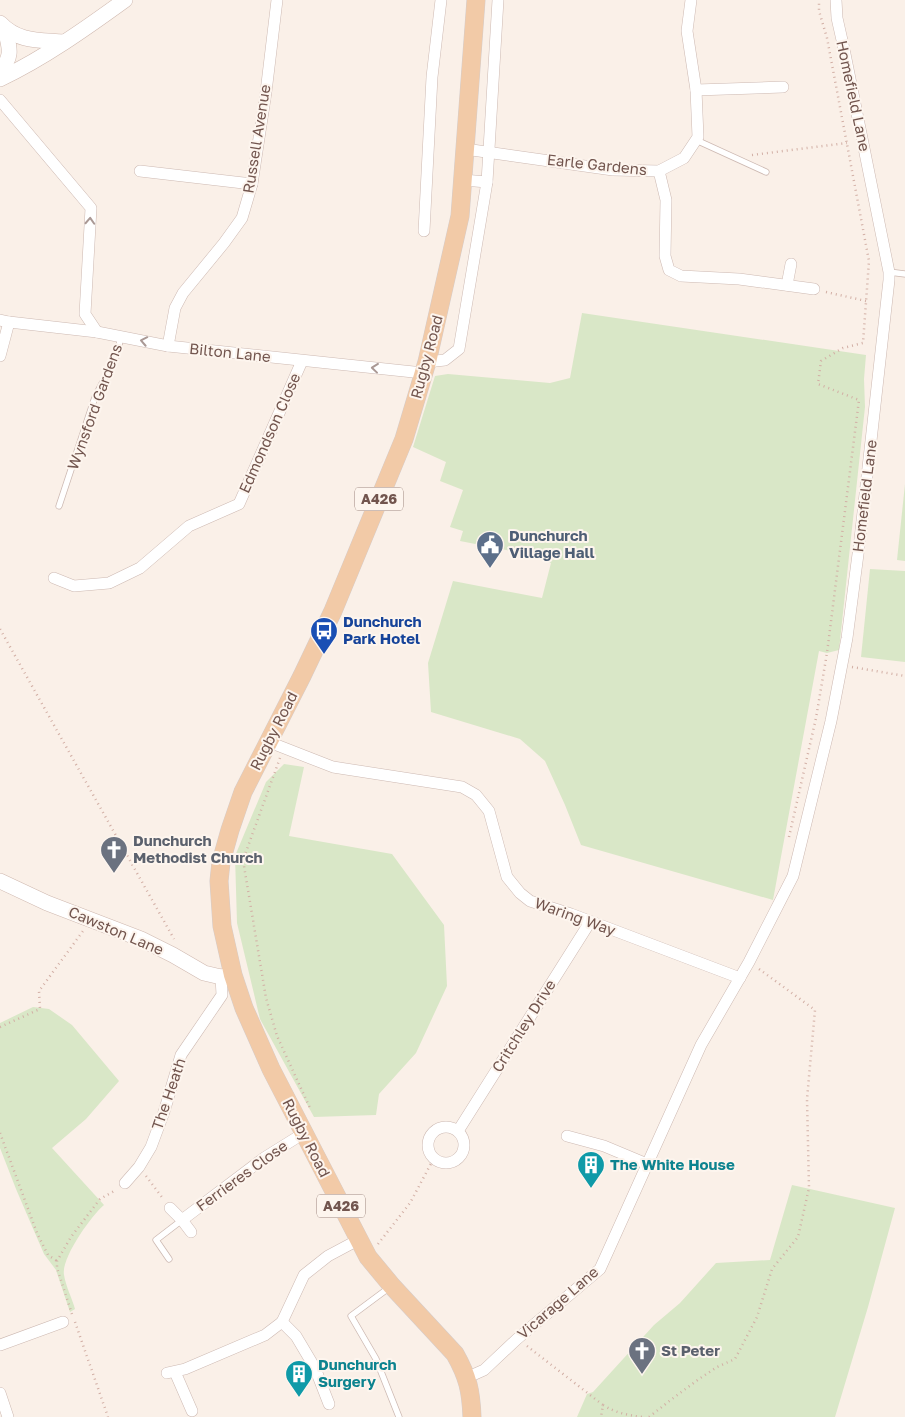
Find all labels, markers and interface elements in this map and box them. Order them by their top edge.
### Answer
street label: Homefield Lane [833,39,875,153]
street label: Russell Avenue [239,83,274,195]
street label: Earle Gardens [546,150,648,178]
one-way arrow [85,217,95,224]
street label: Rugby Road [406,313,446,401]
one-way arrow [140,337,148,347]
street label: Bilton Lane [189,339,272,365]
street label: Wynsford Gardens [63,341,125,472]
one-way arrow [370,363,378,374]
street label: Edmondson Close [235,370,304,495]
street label: Homefield Lane [848,438,880,553]
road number: A426 [355,488,403,510]
place label: Dunchurch Village Hall [509,526,595,561]
public building icon: Dunchurch Village Hall [475,530,505,569]
place label: Dunchurch Park Hotel [343,612,422,647]
bus stop icon: Dunchurch Park Hotel [309,616,339,655]
street label: Rugby Road [246,688,301,773]
place label: Dunchurch Methodist Church [133,831,263,866]
church icon: Dunchurch Methodist Church [99,835,129,874]
street label: Waring Way [532,893,619,939]
street label: Cawston Lane [66,902,167,958]
street label: Critchley Drive [487,976,559,1075]
street label: The Heath [147,1055,189,1132]
street label: Rugby Road [279,1095,334,1180]
street label: Ferrieres Close [192,1136,291,1214]
building icon: The White House [576,1150,606,1189]
place label: The White House [610,1155,735,1173]
road number: A426 [317,1194,365,1218]
street label: Vicarage Lane [513,1262,602,1342]
church icon: St Peter [627,1336,657,1375]
place label: St Peter [661,1341,720,1359]
place label: Dunchurch Surgery [318,1355,397,1390]
building icon: Dunchurch Surgery [284,1359,314,1398]

